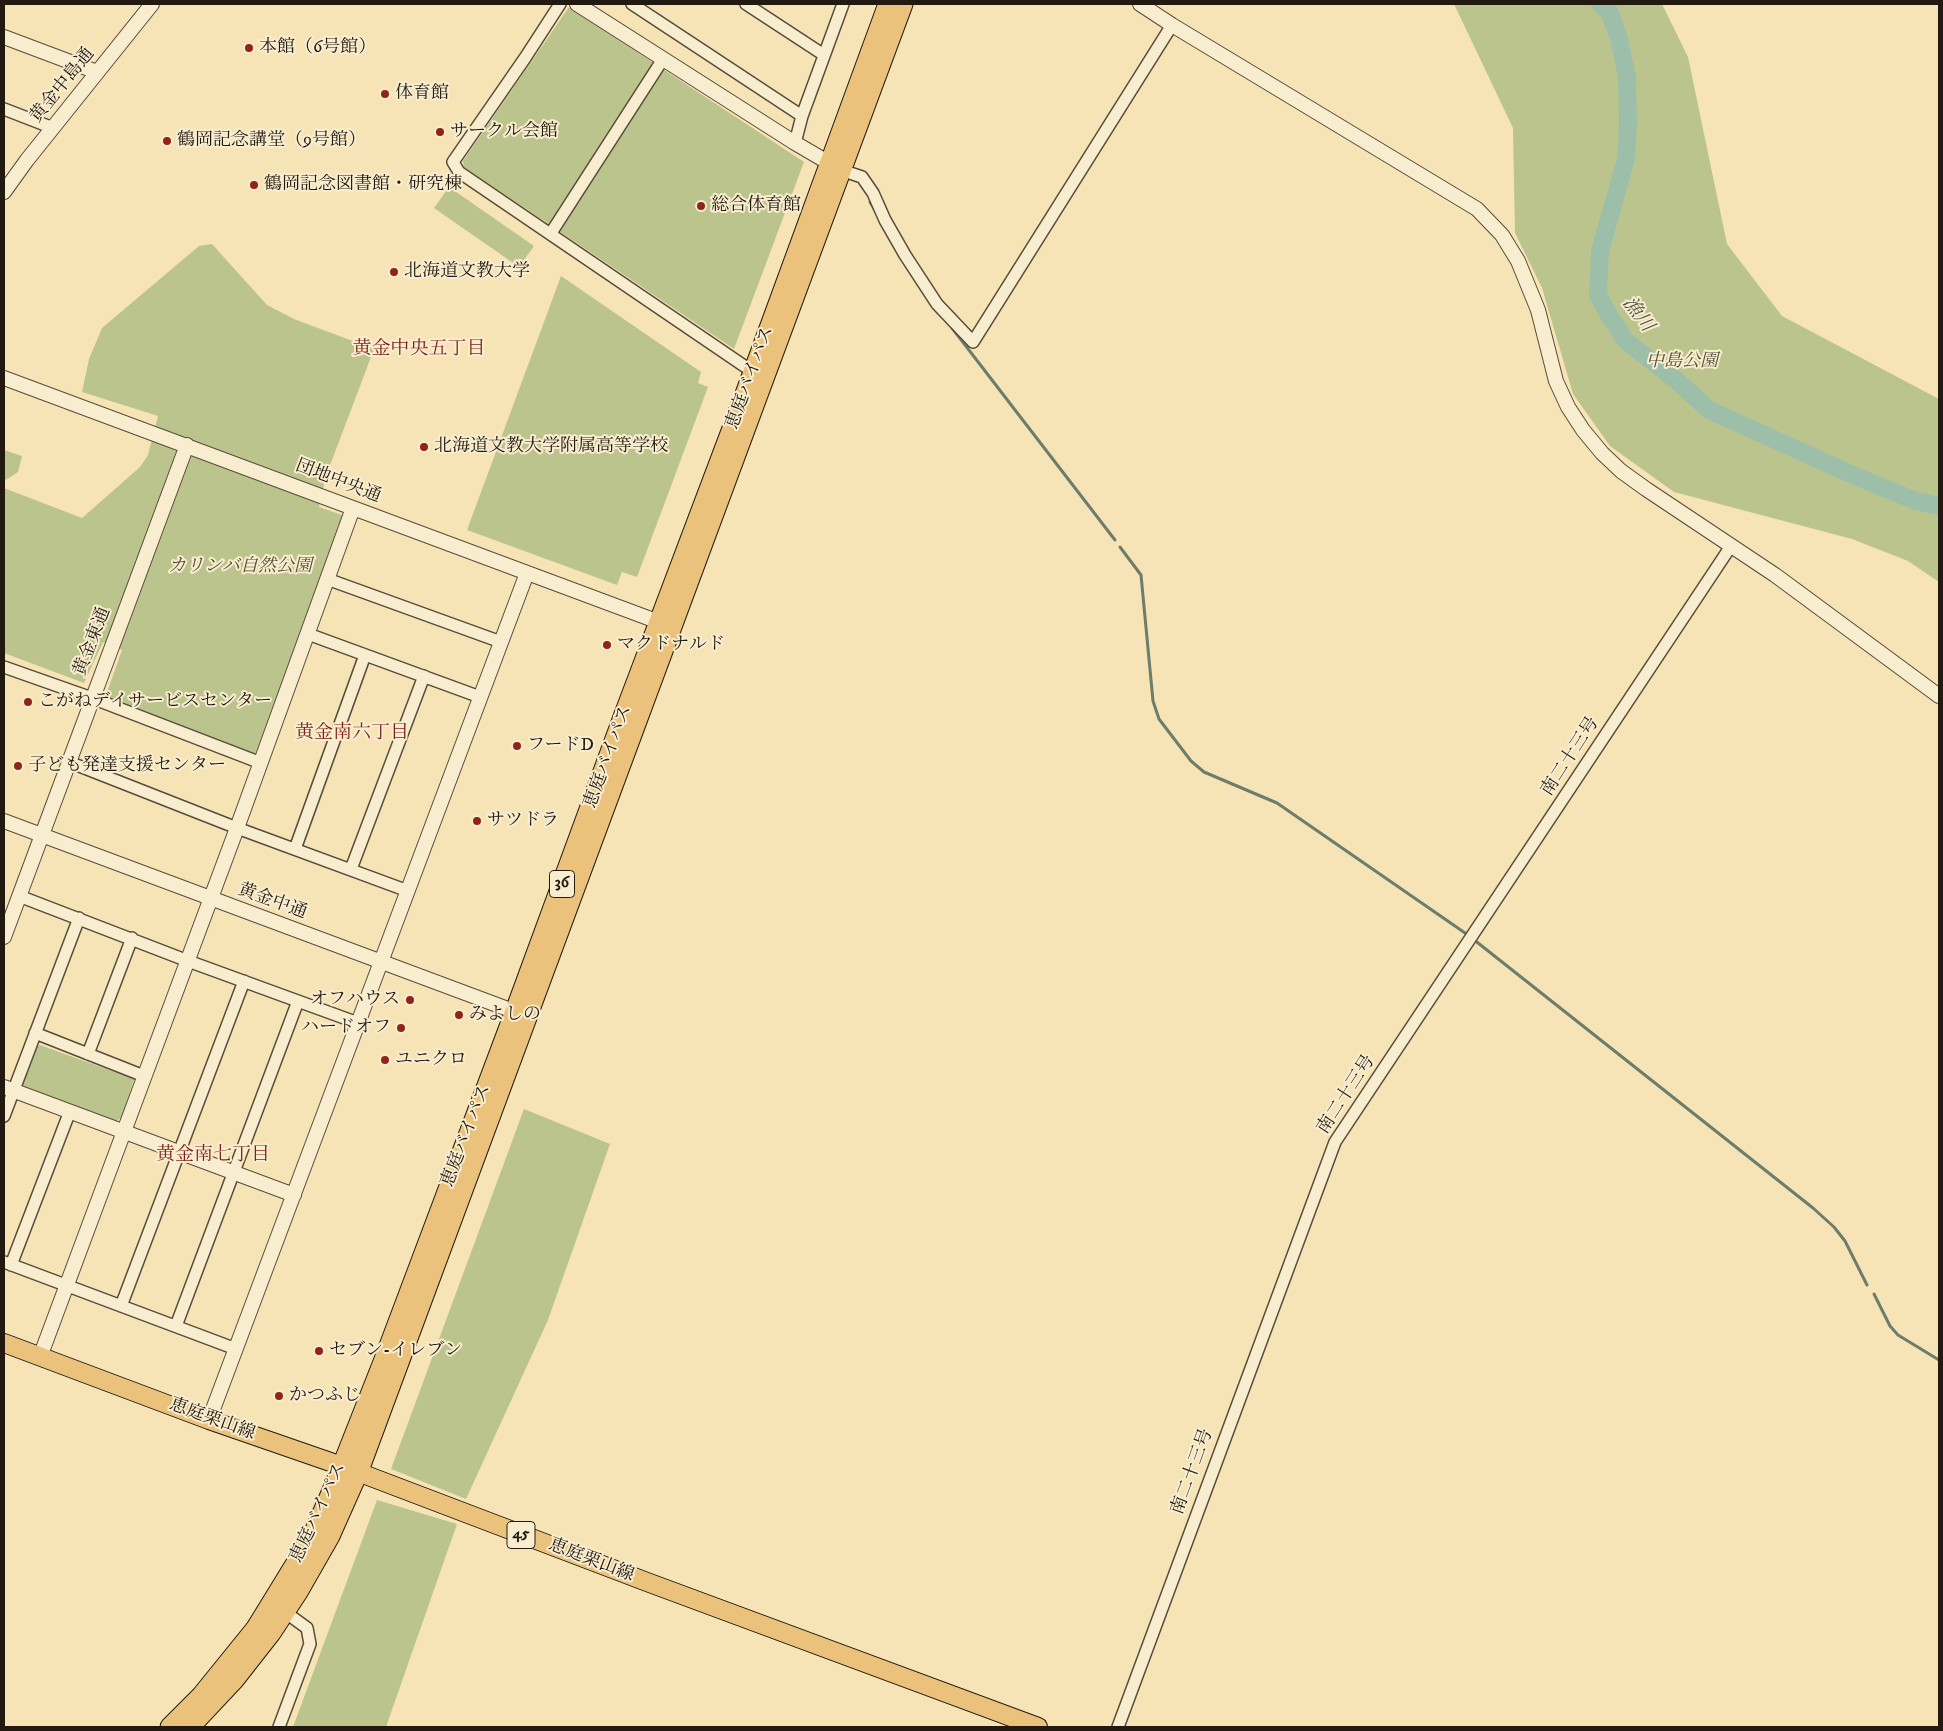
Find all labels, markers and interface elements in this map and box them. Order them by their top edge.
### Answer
place label: 本館（6号館） [259,37,376,59]
marker: 本館（6号館） [243,42,255,54]
street label: 黄金中島通 [26,44,100,128]
place label: 体育館 [395,83,449,105]
marker: 体育館 [379,88,391,100]
place label: サークル会館 [450,121,558,143]
marker: サークル会館 [434,126,446,138]
place label: 鶴岡記念講堂（9号館） [177,130,366,152]
marker: 鶴岡記念講堂（9号館） [161,135,173,147]
place label: 鶴岡記念図書館・研究棟 [264,174,462,196]
marker: 鶴岡記念図書館・研究棟 [248,179,260,191]
place label: 総合体育館 [711,195,801,217]
marker: 総合体育館 [695,200,707,212]
place label: 北海道文教大学 [404,261,530,283]
marker: 北海道文教大学 [388,266,400,278]
water label: 漁川 [1616,293,1658,337]
street label: 恵庭バイパス [722,324,780,432]
district label: 黄金中央五丁目 [353,339,485,361]
park label: 中島公園 [1646,351,1718,373]
place label: 北海道文教大学附属高等学校 [434,436,668,458]
marker: 北海道文教大学附属高等学校 [418,441,430,453]
street label: 団地中央通 [292,456,384,508]
park label: カリンバ自然公園 [168,556,312,578]
street label: 黄金東通 [70,605,116,679]
place label: マクドナルド [617,634,725,656]
marker: マクドナルド [601,639,613,651]
place label: こがねデイサービスセンター [38,691,272,713]
marker: こがねデイサービスセンター [22,696,34,708]
street label: 恵庭バイパス [580,703,638,811]
street label: 南二十三号 [1537,713,1605,801]
district label: 黄金南六丁目 [295,723,409,745]
place label: フードD [527,735,594,757]
marker: フードD [511,740,523,752]
place label: 子ども発達支援センター [28,755,226,777]
marker: 子ども発達支援センター [12,760,24,772]
place label: サツドラ [487,810,559,832]
marker: サツドラ [471,815,483,827]
road number: 36 [550,871,574,898]
street label: 黄金中通 [234,880,310,924]
place label: オフハウス [310,989,400,1011]
marker: オフハウス [404,994,416,1006]
place label: みよしの [469,1004,541,1026]
marker: みよしの [453,1009,465,1021]
place label: ハードオフ [301,1017,391,1039]
marker: ハードオフ [395,1022,407,1034]
place label: ユニクロ [395,1049,467,1071]
street label: 南二十三号 [1313,1051,1381,1139]
marker: ユニクロ [379,1054,391,1066]
street label: 恵庭バイパス [438,1082,496,1190]
district label: 黄金南七丁目 [156,1145,270,1167]
place label: セブン-イレブン [329,1340,462,1362]
marker: セブン-イレブン [313,1345,325,1357]
place label: かつふじ [289,1385,361,1407]
marker: かつふじ [273,1390,285,1402]
street label: 恵庭栗山線 [166,1394,258,1446]
street label: 南二十三号 [1167,1426,1219,1518]
street label: 恵庭バイパス [286,1459,352,1567]
road number: 45 [507,1522,535,1548]
street label: 恵庭栗山線 [545,1535,637,1587]

